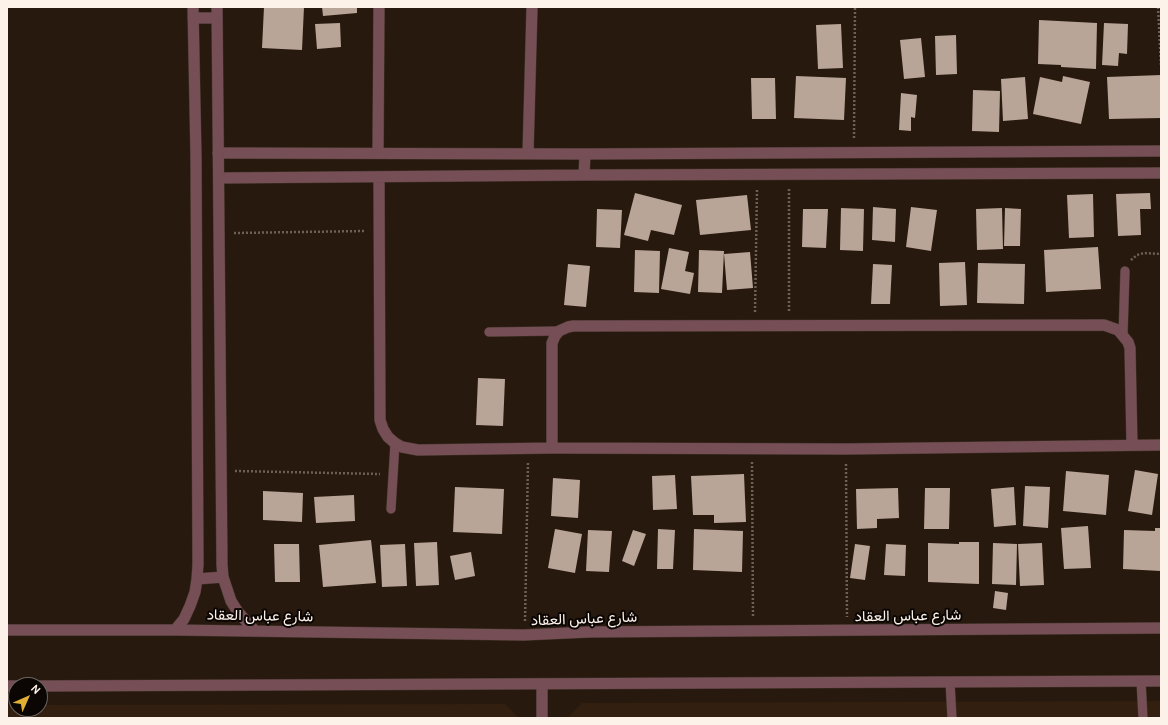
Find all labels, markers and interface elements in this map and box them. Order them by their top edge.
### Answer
street label: شارع عباس العقاد [207,606,313,626]
street label: شارع عباس العقاد [855,606,961,626]
street label: شارع عباس العقاد [530,608,638,630]
north arrow [8,677,48,717]
text: N [28,682,43,697]

